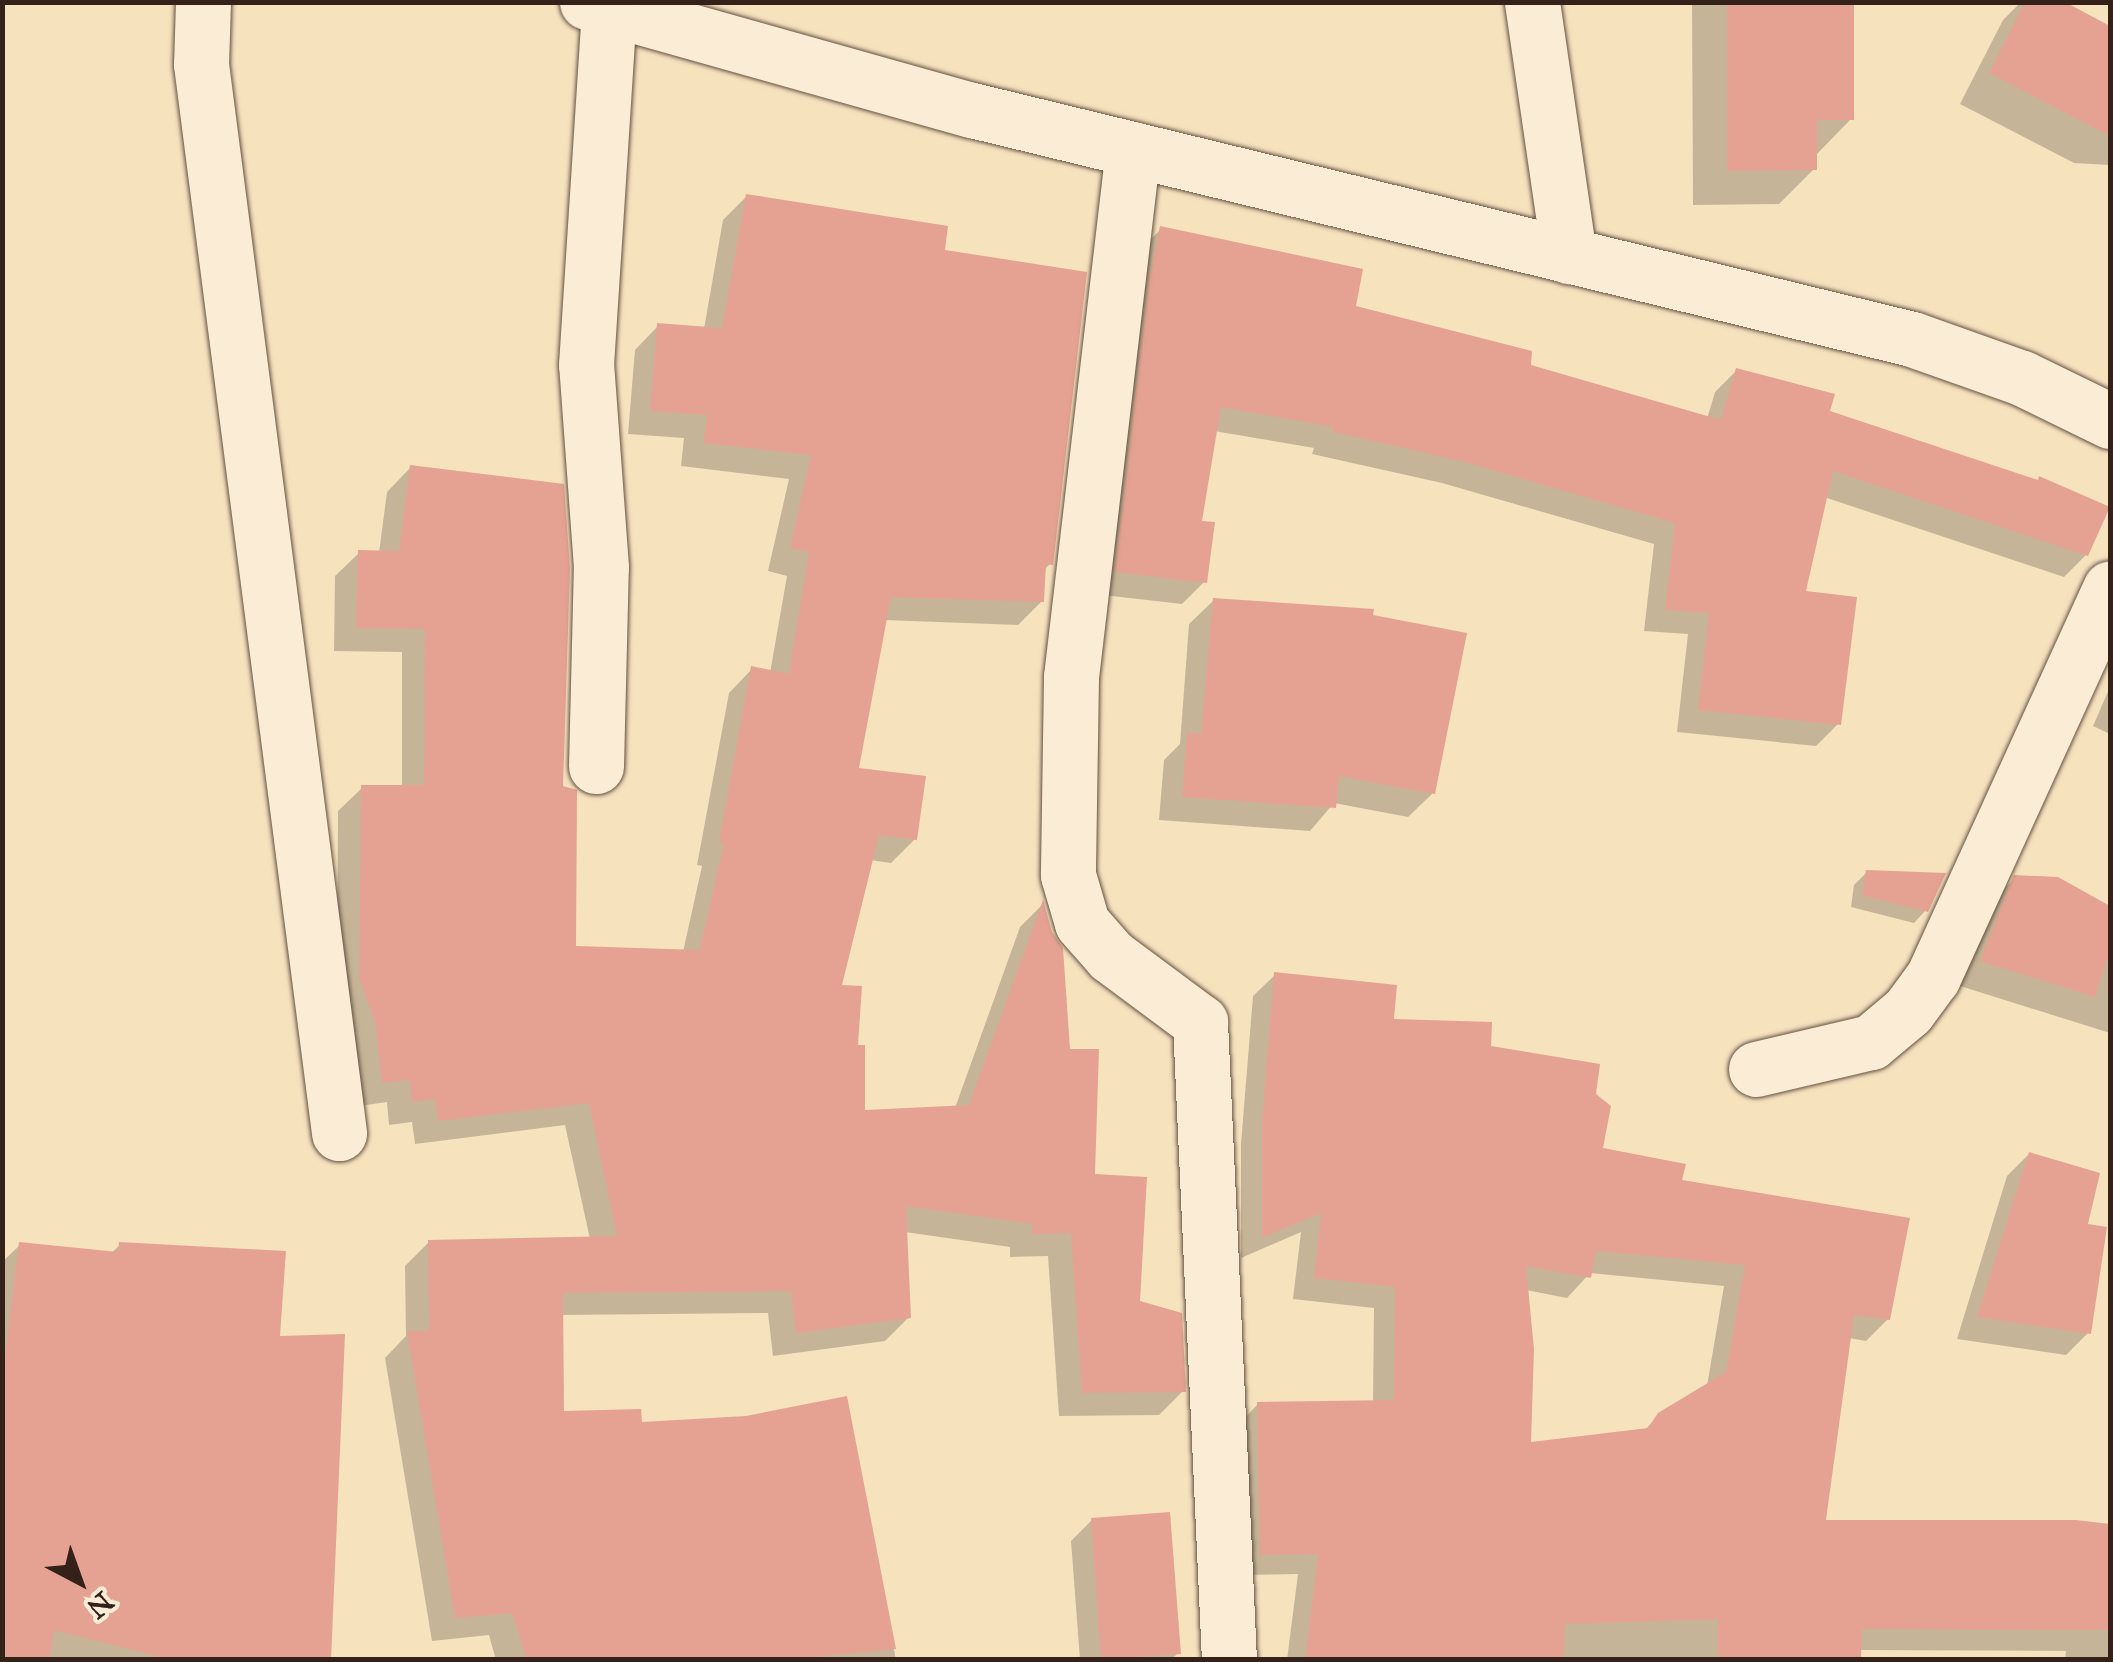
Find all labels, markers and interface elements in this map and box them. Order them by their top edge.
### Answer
north arrow [30,1532,130,1632]
text: N [80,1584,120,1626]

